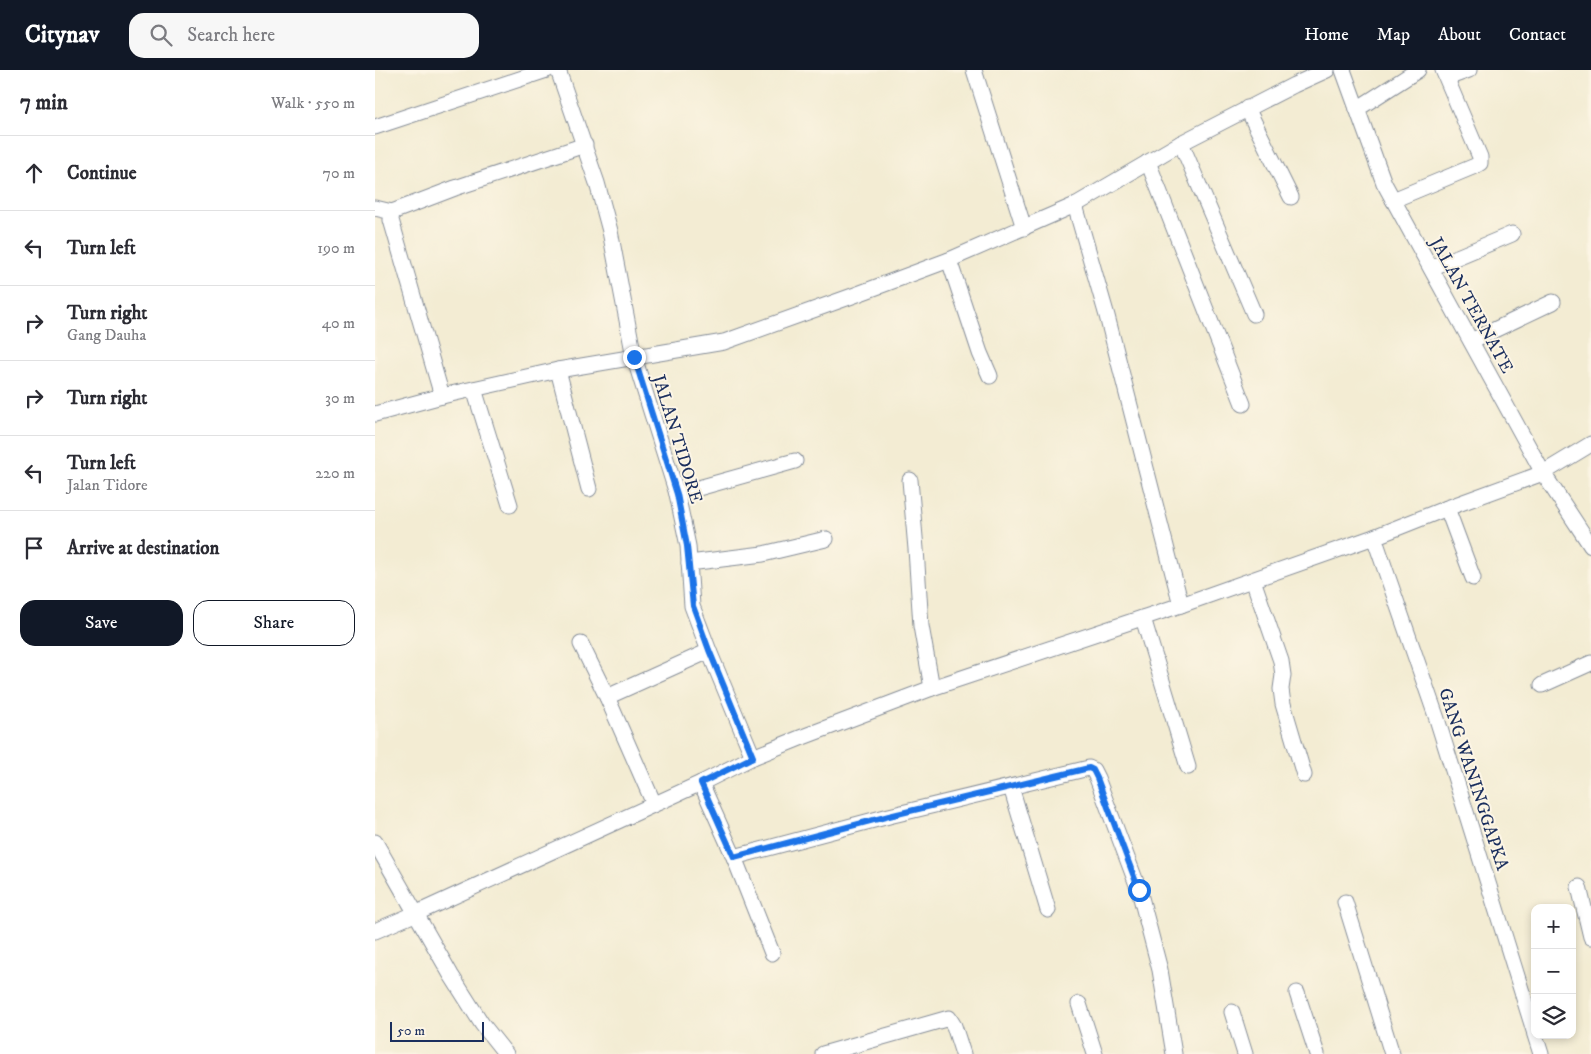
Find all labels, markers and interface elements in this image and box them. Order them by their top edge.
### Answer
search box [129,13,479,58]
text: Citynav [25,20,99,50]
icon: search [147,21,175,49]
text: Search here [187,24,275,47]
text: Home [1304,24,1349,46]
text: Map [1377,24,1410,46]
text: About [1438,24,1481,46]
text: Contact [1509,24,1566,46]
text: 7 min [20,90,68,116]
text: Walk · 550 m [271,93,355,113]
icon: ahead [20,159,48,187]
text: Continue [67,162,137,185]
text: 70 m [323,163,355,183]
street label: JALAN TERNATE [1424,232,1518,377]
icon: left [20,234,48,262]
text: Turn left [67,237,136,260]
text: 190 m [317,238,355,258]
text: Turn right [67,302,147,325]
icon: right [20,309,48,337]
text: 40 m [322,313,355,333]
text: Gang Dauha [67,325,146,345]
route end [623,346,646,369]
street label: JALAN TIDORE [646,370,707,507]
icon: right [20,384,48,412]
text: Turn right [67,387,147,410]
text: 30 m [325,388,355,408]
text: Turn left [67,452,136,475]
icon: left [20,459,48,487]
text: 220 m [315,463,355,483]
text: Jalan Tidore [67,475,148,495]
icon: arrive [20,534,48,562]
text: Arrive at destination [67,537,219,560]
button: Save [20,600,183,646]
button: Share [193,600,355,646]
street label: GANG WANINGGAPKA [1433,685,1513,874]
route start [1128,879,1151,902]
map controls [1531,904,1576,1039]
button: + [1531,904,1576,949]
button: − [1531,949,1576,994]
button: layers [1531,994,1576,1039]
scale bar [390,1019,484,1042]
text: 50 m [397,1022,425,1040]

